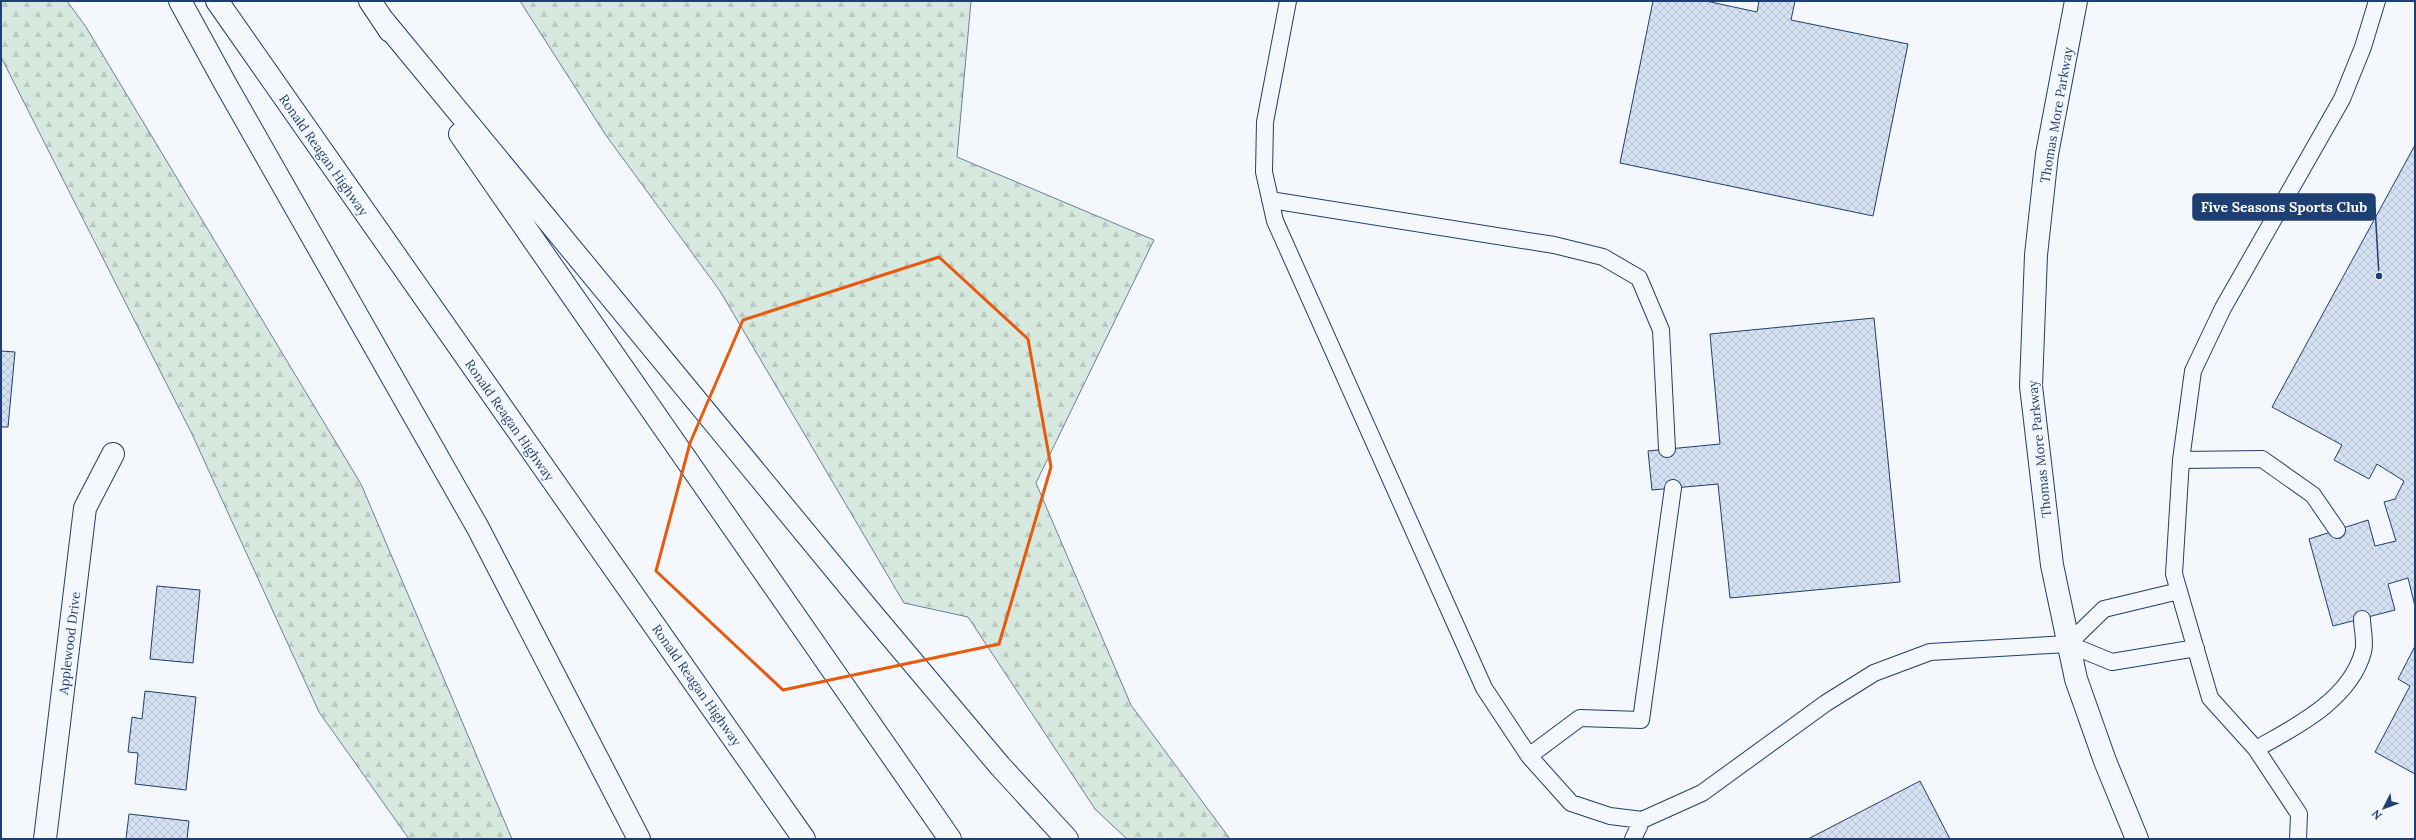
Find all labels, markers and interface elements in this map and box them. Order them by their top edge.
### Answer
street label: Thomas More Parkway [2036,46,2077,184]
street label: Ronald Reagan Highway [275,91,372,220]
callout: Five Seasons Sports Club [2193,194,2375,220]
text: Five Seasons Sports Club [2201,198,2367,216]
street label: Ronald Reagan Highway [461,356,558,485]
street label: Thomas More Parkway [2024,379,2055,518]
street label: Applewood Drive [55,591,84,696]
street label: Ronald Reagan Highway [648,621,745,750]
north arrow [2364,788,2404,828]
text: N [2368,806,2385,823]

